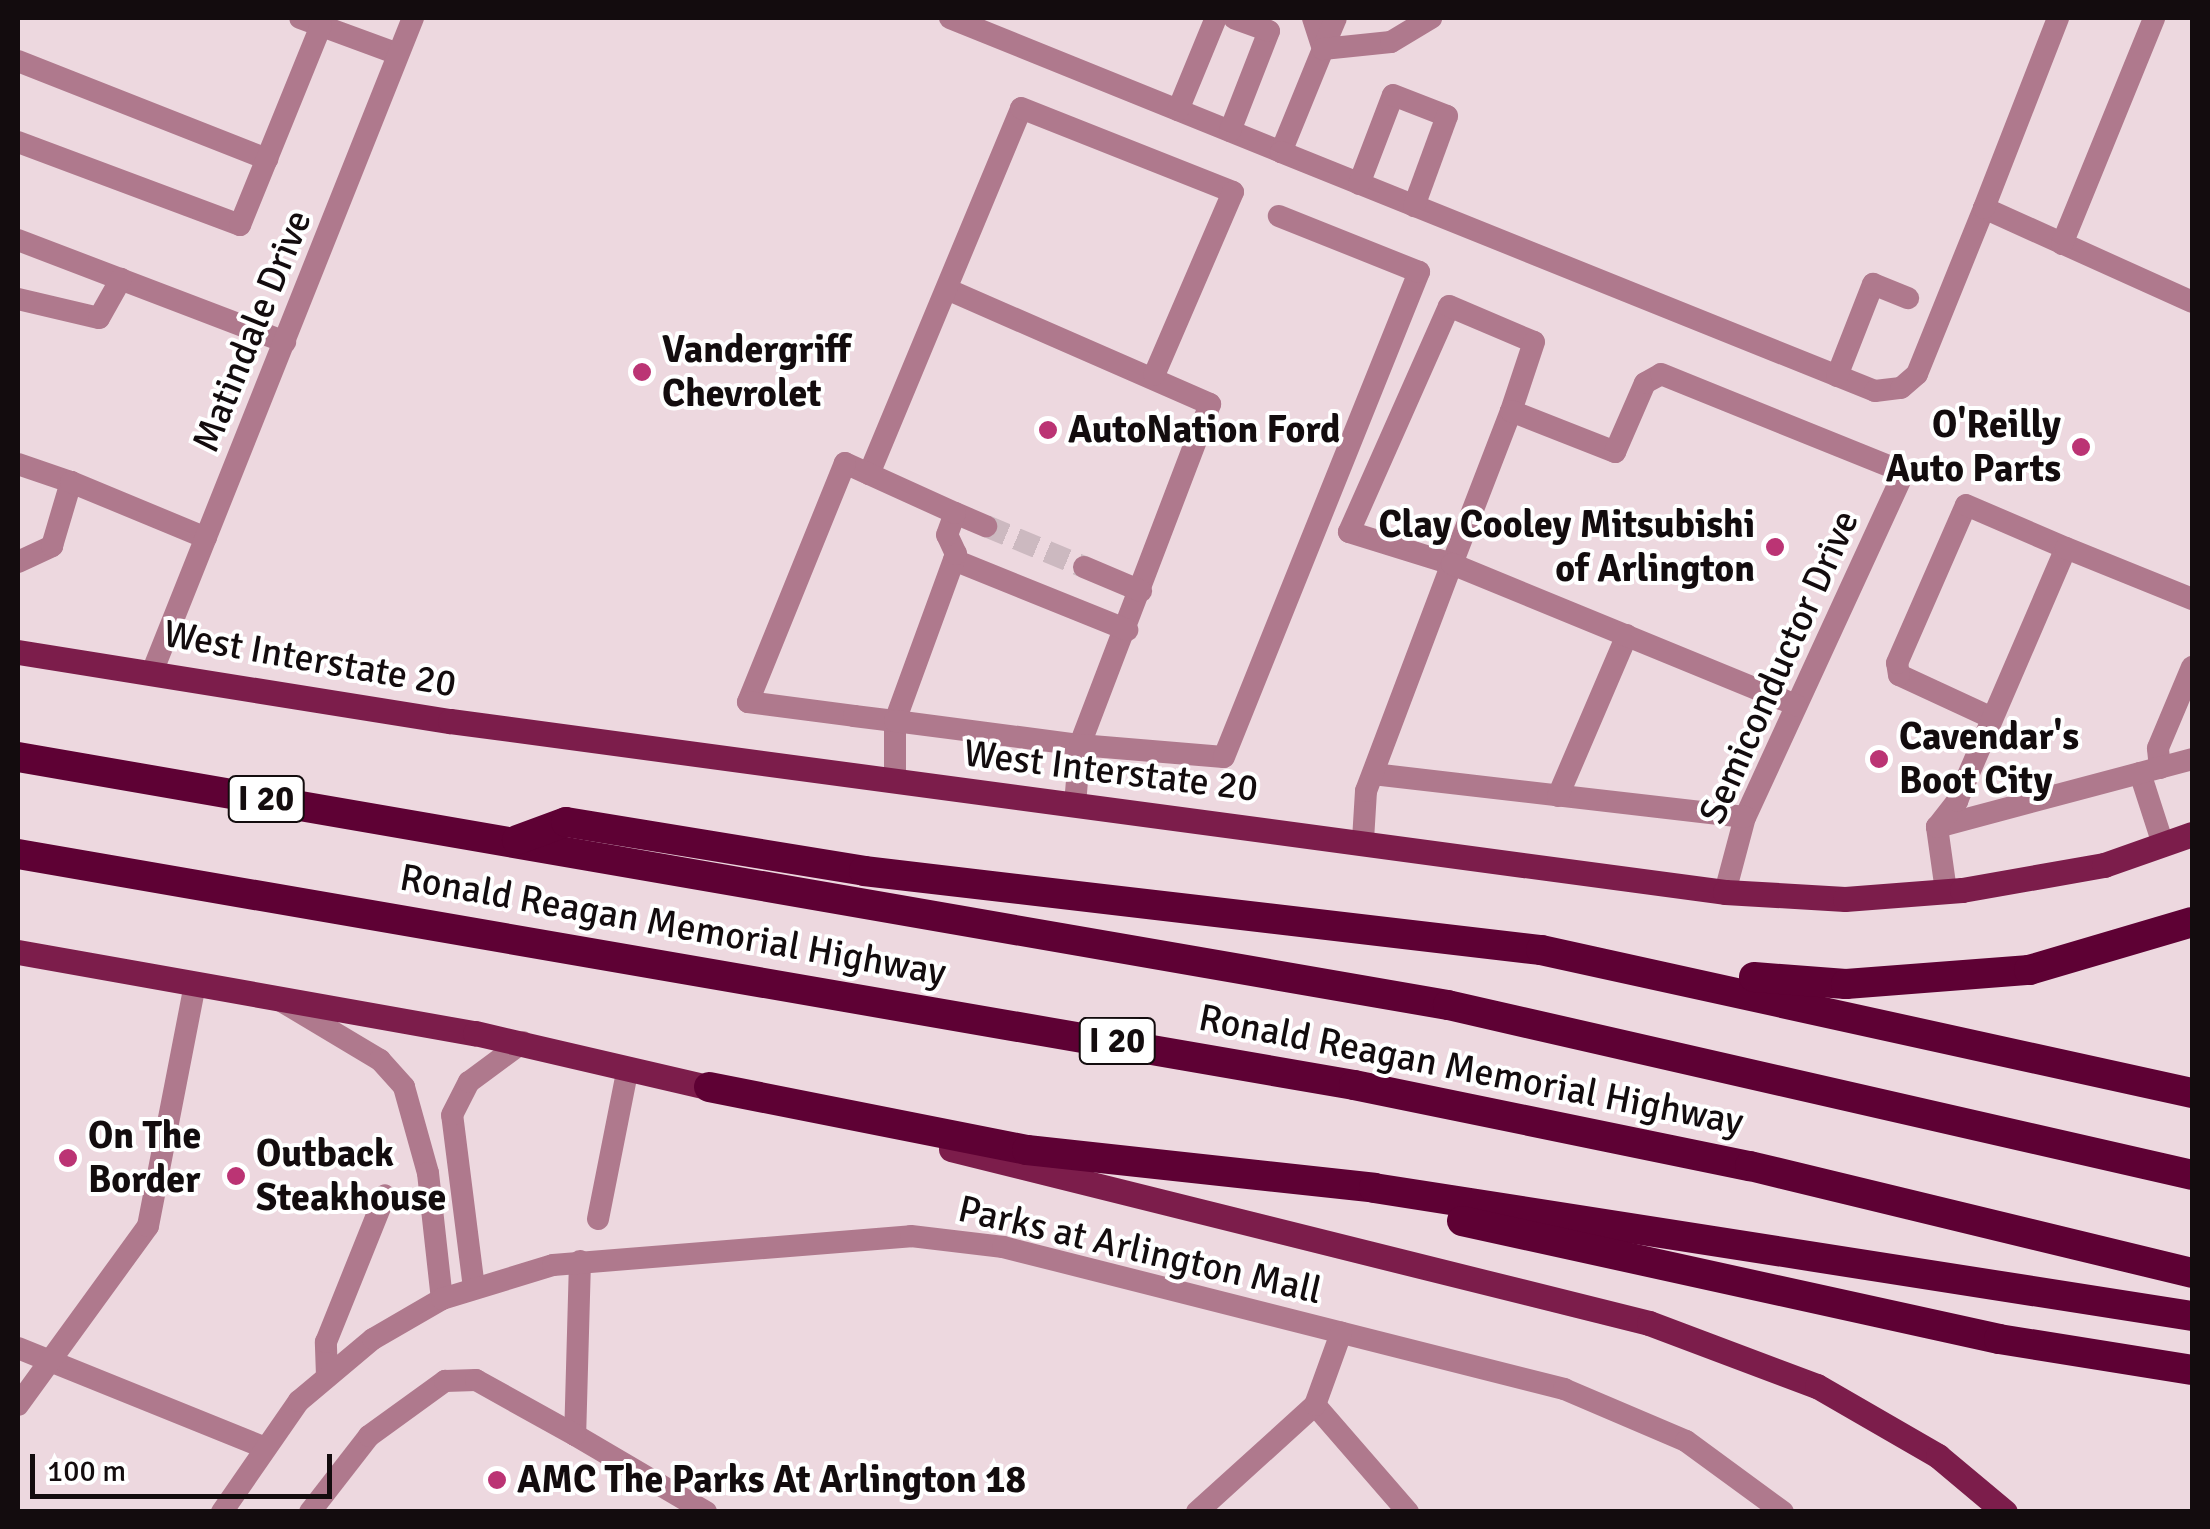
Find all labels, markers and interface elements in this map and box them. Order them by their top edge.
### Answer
street label: Matindale Drive [183,203,321,459]
place label: Vandergriff Chevrolet [662,327,851,416]
marker: Vandergriff Chevrolet [631,361,653,383]
place label: O'Reilly Auto Parts [1886,402,2061,492]
place label: AutoNation Ford [1068,407,1341,453]
marker: AutoNation Ford [1037,419,1059,441]
marker: O'Reilly Auto Parts [2070,436,2092,458]
place label: Clay Cooley Mitsubishi of Arlington [1378,502,1755,592]
street label: Semiconductor Drive [1689,503,1869,831]
marker: Clay Cooley Mitsubishi of Arlington [1764,536,1786,558]
street label: West Interstate 20 [160,611,460,707]
place label: Cavendar's Boot City [1899,714,2079,804]
street label: West Interstate 20 [961,730,1261,812]
marker: Cavendar's Boot City [1868,748,1890,770]
road number: I 20 [226,769,306,829]
street label: Ronald Reagan Memorial Highway [396,854,950,996]
street label: Ronald Reagan Memorial Highway [1195,995,1747,1145]
road number: I 20 [1077,1011,1157,1071]
place label: On The Border [88,1113,201,1202]
place label: Outback Steakhouse [256,1131,446,1220]
marker: On The Border [57,1147,79,1169]
marker: Outback Steakhouse [225,1165,247,1187]
street label: Parks at Arlington Mall [954,1186,1326,1314]
scale bar [35,1434,338,1496]
text: 100 m [47,1453,126,1490]
place label: AMC The Parks At Arlington 18 [517,1457,1026,1503]
marker: AMC The Parks At Arlington 18 [486,1469,508,1491]

